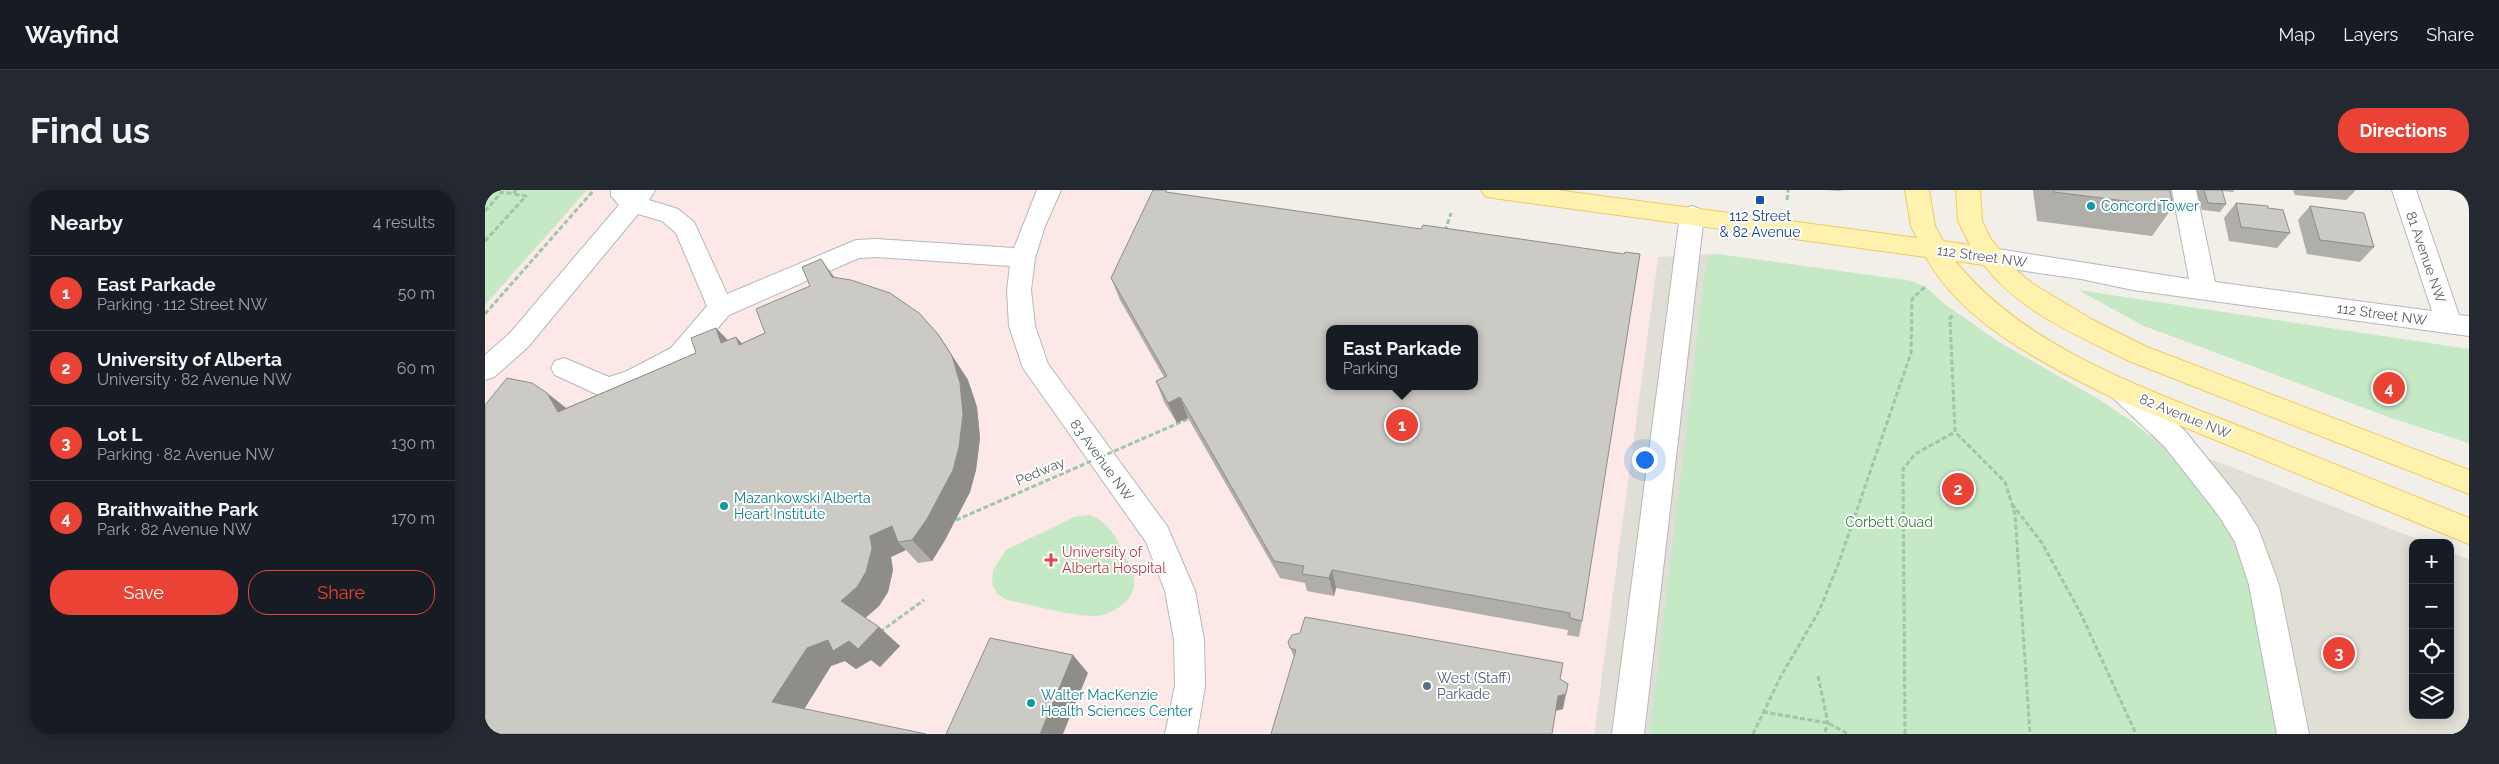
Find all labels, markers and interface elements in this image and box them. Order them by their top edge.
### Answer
text: Wayfind [25,20,119,49]
text: Map [2279,24,2315,45]
text: Layers [2343,24,2398,45]
text: Share [2426,24,2474,45]
button: Directions [2338,108,2469,153]
text: Find us [30,110,150,151]
marker: 112 Street & 82 Avenue [1754,194,1766,206]
place label: Concord Tower [2101,198,2199,214]
marker: Concord Tower [2085,200,2097,212]
place label: 112 Street & 82 Avenue [1720,208,1800,240]
street label: 81 Avenue NW [2403,209,2449,305]
text: Nearby [50,210,123,235]
text: 4 results [373,213,435,232]
street label: 112 Street NW [1936,242,2028,270]
text: East Parkade [97,273,216,295]
text: 1 [62,284,70,303]
text: 50 m [398,284,435,303]
text: Parking · 112 Street NW [97,295,267,314]
street label: 112 Street NW [2336,300,2428,328]
popup [1326,325,1478,390]
text: East Parkade [1343,337,1461,359]
text: University of Alberta [97,348,282,370]
text: 2 [61,359,71,378]
text: 60 m [397,359,435,378]
text: Parking [1343,359,1398,378]
pin: 4 [2373,369,2405,407]
text: University · 82 Avenue NW [97,370,292,389]
street label: 82 Avenue NW [2137,390,2233,442]
pin: 1 [1386,406,1418,444]
street label: 83 Avenue NW [1067,416,1137,504]
text: Lot L [97,423,142,445]
text: 3 [62,434,70,453]
text: 130 m [391,434,435,453]
text: Parking · 82 Avenue NW [97,445,274,464]
your location [1632,447,1658,473]
street label: Pedway [1013,453,1067,488]
pin: 2 [1942,470,1974,508]
place label: Mazankowski Alberta Heart Institute [734,490,871,522]
text: Braithwaithe Park [97,498,258,520]
marker: Mazankowski Alberta Heart Institute [718,500,730,512]
text: 4 [61,509,71,528]
text: 170 m [391,509,435,528]
park label: Corbett Quad [1845,514,1933,530]
text: Park · 82 Avenue NW [97,520,252,539]
map controls [2409,539,2454,719]
button: + [2409,539,2454,584]
place label: University of Alberta Hospital [1062,544,1166,576]
marker: University of Alberta Hospital [1044,553,1058,567]
button: Save [50,570,238,615]
button: Share [248,570,435,615]
button: − [2409,584,2454,629]
button: locate [2409,629,2454,674]
pin: 3 [2323,634,2355,672]
place label: West (Staff) Parkade [1437,670,1511,702]
button: layers [2409,674,2454,719]
marker: West (Staff) Parkade [1421,680,1433,692]
place label: Walter MacKenzie Health Sciences Center [1041,687,1193,719]
marker: Walter MacKenzie Health Sciences Center [1025,697,1037,709]

